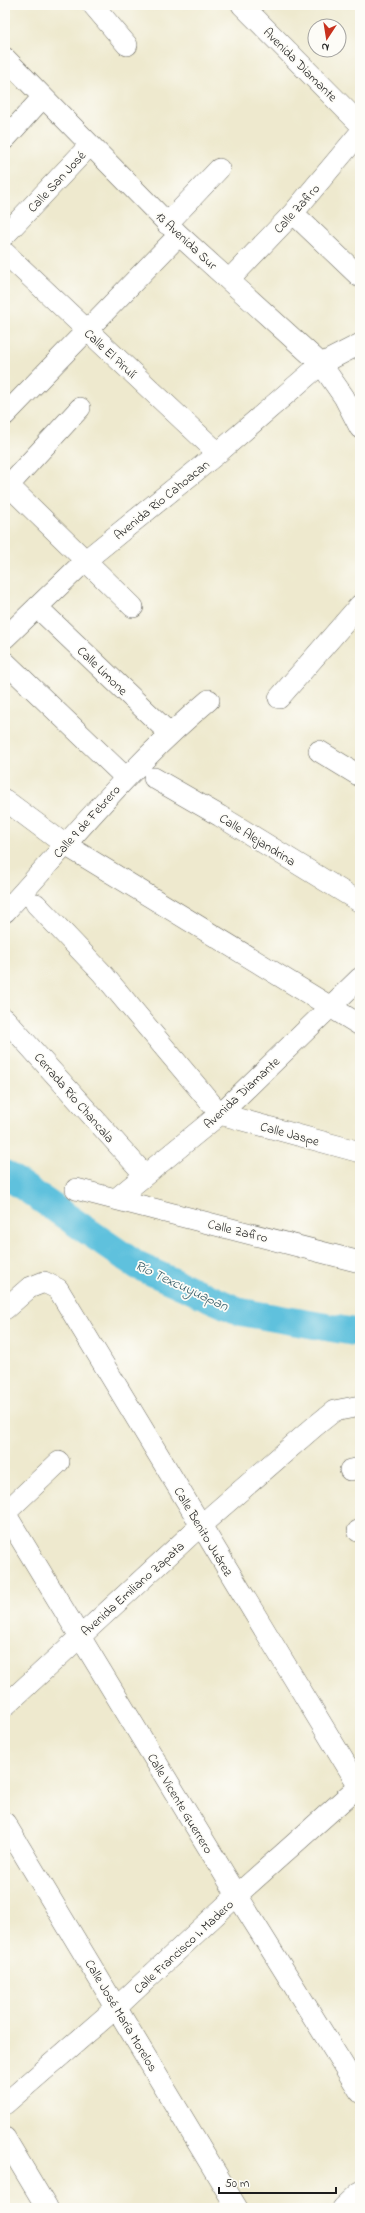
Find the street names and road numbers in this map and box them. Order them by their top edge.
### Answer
street label: Avenida Diamante [259,24,341,107]
street label: Calle San José [23,147,91,217]
street label: Calle Zafiro [270,180,325,238]
street label: 13 Avenida Sur [151,208,222,275]
street label: Calle El Pirulí [79,325,141,384]
street label: Avenida Río Cahoacan [110,456,214,545]
street label: Calle Limone [72,642,132,700]
street label: Calle 9 de Febrero [49,781,125,863]
street label: Calle Alejandrina [215,809,299,871]
street label: Cerrada Río Chancala [29,1049,118,1147]
street label: Avenida Diamante [200,1053,285,1134]
street label: Calle Jaspe [258,1117,321,1151]
street label: Calle Zafiro [206,1215,270,1248]
street label: Calle Benito Juárez [169,1484,237,1580]
street label: Avenida Emiliano Zapata [77,1537,189,1641]
street label: Calle Vicente Guerrero [142,1750,217,1858]
street label: Calle Francisco I. Madero [130,1895,238,1999]
street label: Calle José María Morelos [80,1956,162,2076]

